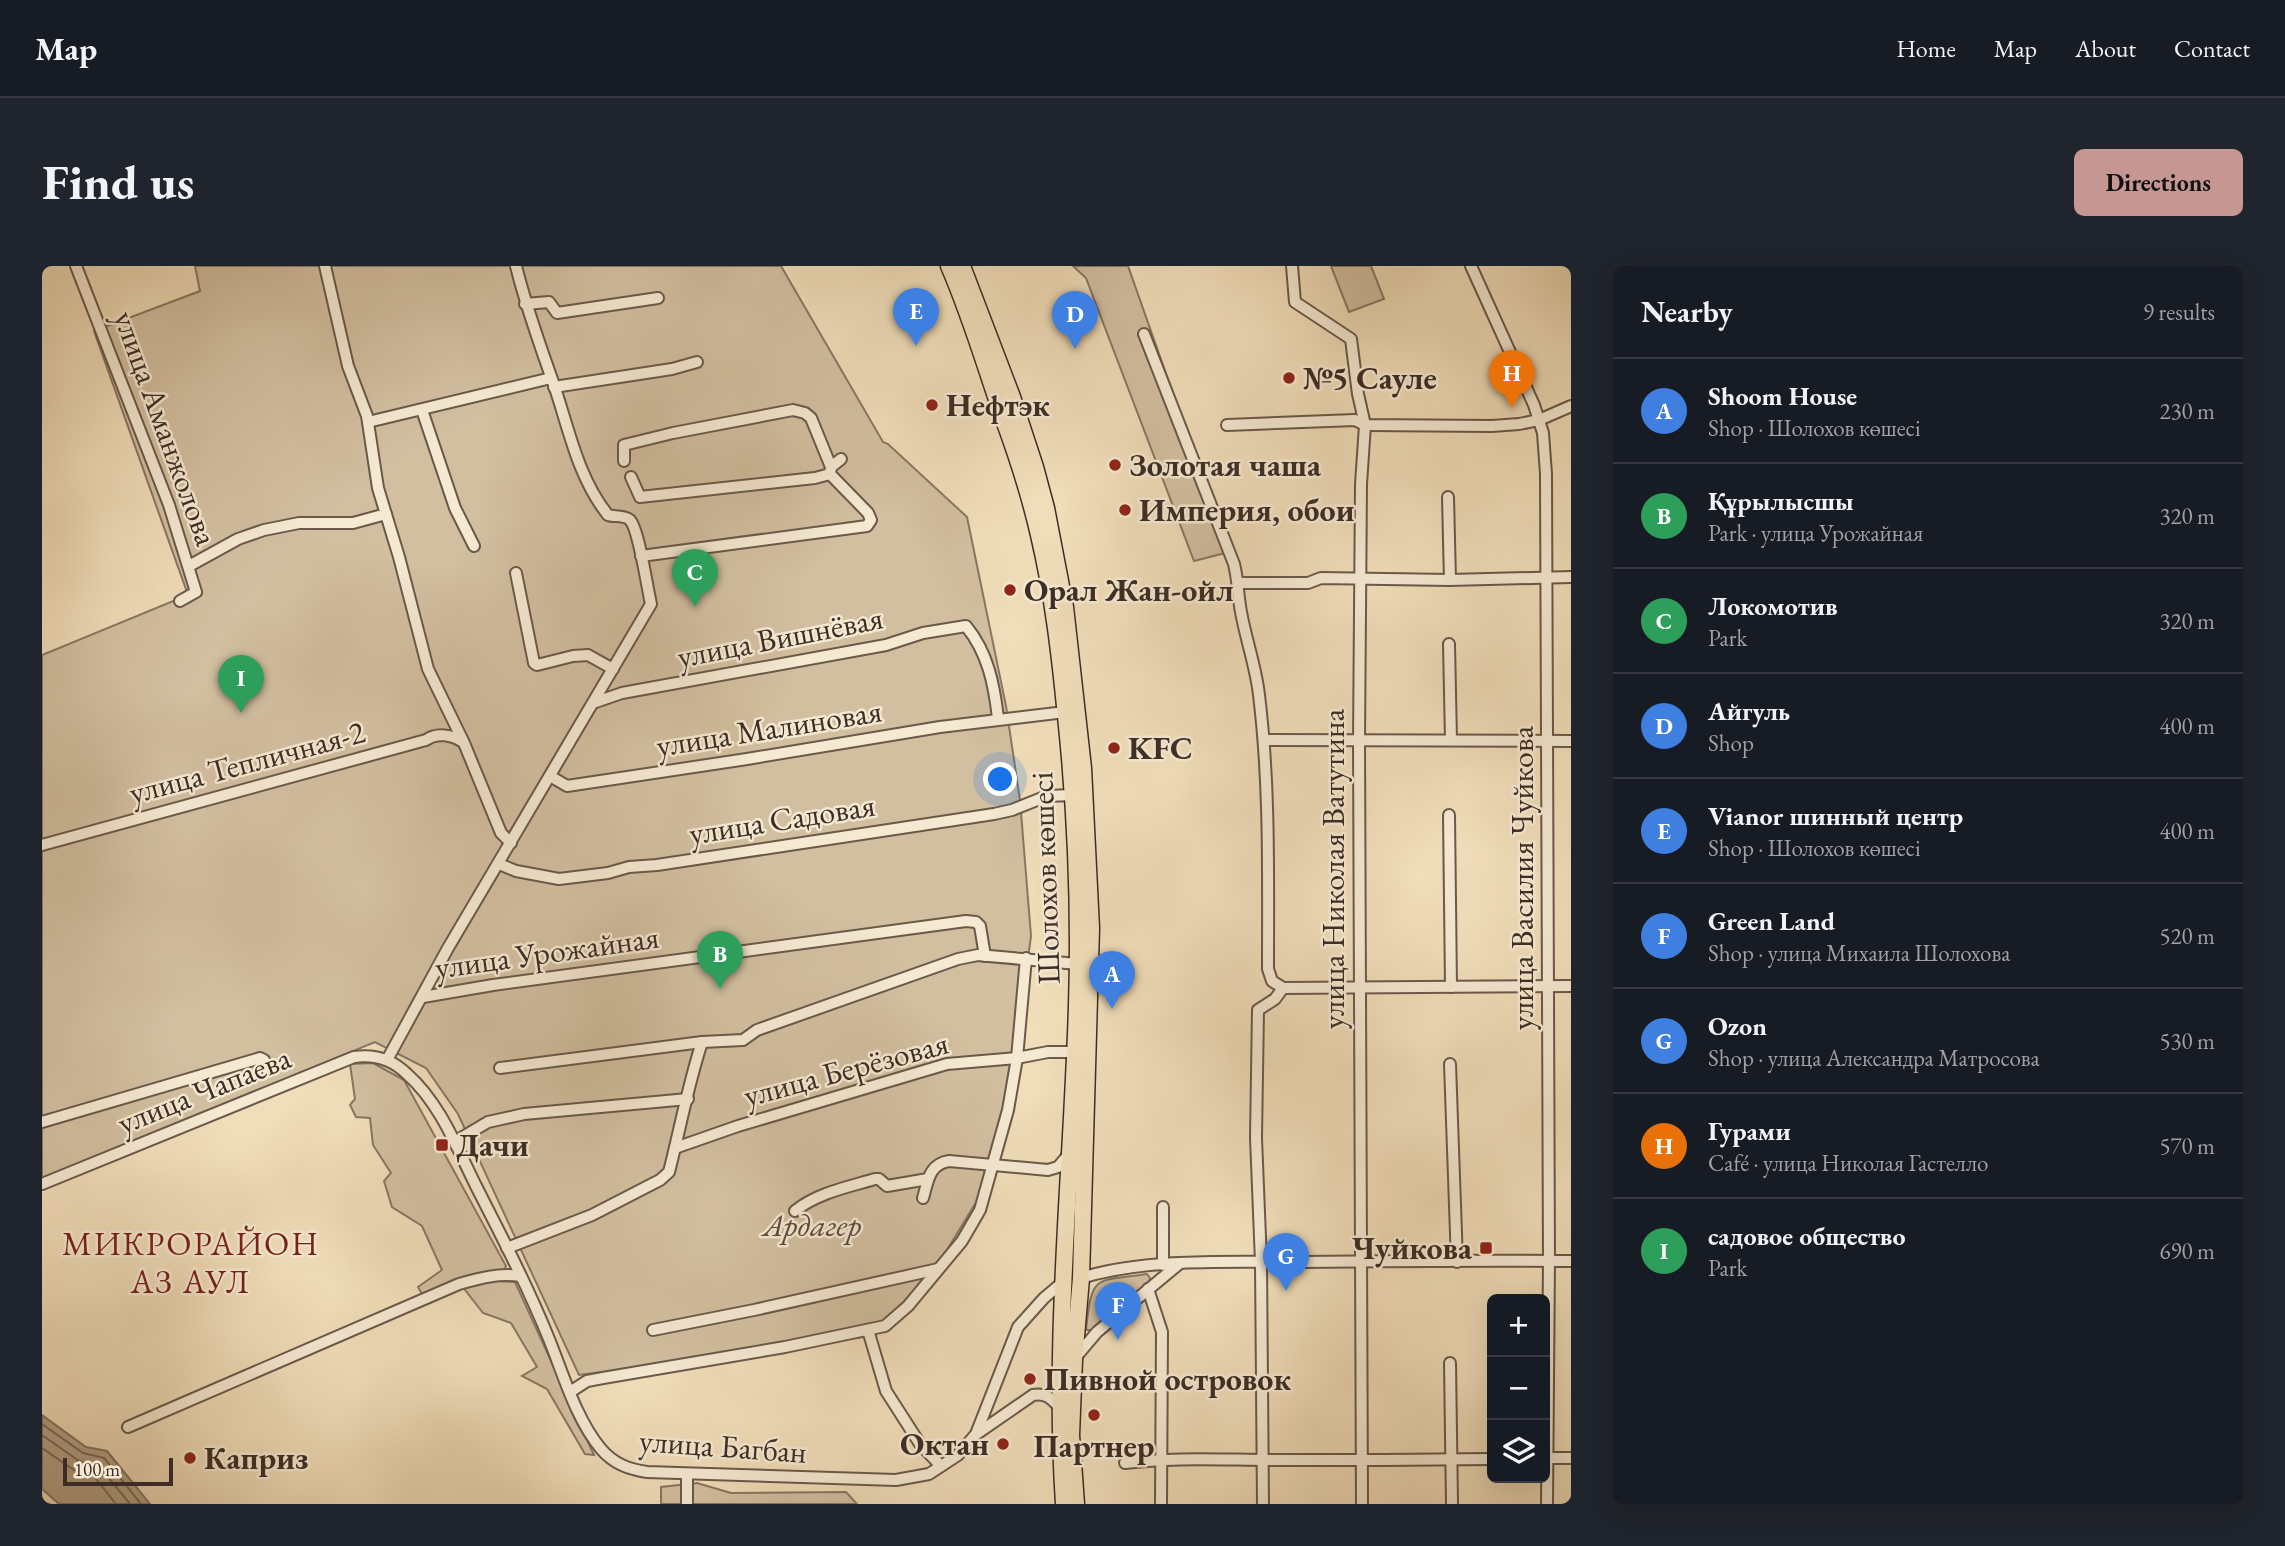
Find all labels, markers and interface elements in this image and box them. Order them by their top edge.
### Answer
text: Map [35,27,97,70]
text: Home [1896,33,1956,64]
text: Map [1994,33,2037,64]
text: About [2075,33,2136,64]
text: Contact [2174,33,2250,64]
button: Directions [2074,149,2243,216]
text: Find us [42,150,194,214]
pin: E [893,288,939,346]
pin: D [1052,291,1098,349]
text: Nearby [1641,292,1733,331]
text: 9 results [2143,297,2215,327]
street label: улица Аманжолова [104,305,228,551]
pin: H [1489,350,1535,408]
place label: №5 Сауле [1303,357,1437,399]
marker: №5 Сауле [1281,370,1297,386]
text: Shoom House [1708,379,1857,413]
place label: Нефтэк [946,384,1050,426]
text: A [1656,396,1672,426]
text: 230 m [2159,396,2215,426]
marker: Нефтэк [924,397,940,413]
text: Shop · Шолохов көшесі [1708,413,1921,443]
place label: Золотая чаша [1129,444,1322,486]
marker: Золотая чаша [1107,457,1123,473]
text: Құрылысшы [1708,484,1854,518]
place label: Империя, обои [1139,489,1355,531]
text: B [1657,501,1671,531]
text: 320 m [2159,501,2215,531]
marker: Империя, обои [1117,502,1133,518]
text: Park · улица Урожайная [1708,518,1923,548]
pin: C [672,549,718,607]
place label: Орал Жан-ойл [1024,569,1234,611]
marker: Орал Жан-ойл [1002,582,1018,598]
text: Локомотив [1708,589,1837,623]
street label: улица Вишнёвая [674,596,886,678]
text: C [1656,606,1672,636]
text: 320 m [2159,606,2215,636]
text: Park [1708,623,1747,653]
pin: I [218,655,264,713]
street label: улица Малиновая [653,689,885,767]
text: Айгуль [1708,694,1790,728]
street label: улица Николая Ватутина [1312,708,1354,1029]
street label: улица Тепличная-2 [125,710,370,814]
text: D [1655,711,1673,741]
text: 400 m [2159,711,2215,741]
street label: улица Василия Чуйкова [1501,725,1543,1030]
place label: KFC [1128,727,1193,769]
text: Shop [1708,728,1754,758]
marker: KFC [1106,740,1122,756]
your location [983,762,1017,796]
street label: Шолохов көшесі [1020,771,1070,985]
street label: улица Садовая [686,784,878,854]
text: Vianor шинный центр [1708,799,1963,833]
text: E [1657,816,1671,846]
text: 400 m [2159,816,2215,846]
text: Shop · Шолохов көшесі [1708,833,1921,863]
text: Green Land [1708,904,1835,938]
street label: улица Урожайная [432,916,662,988]
text: F [1658,921,1670,951]
text: 520 m [2159,921,2215,951]
pin: B [697,931,743,989]
text: Shop · улица Михаила Шолохова [1708,938,2010,968]
pin: A [1089,951,1135,1009]
text: Ozon [1708,1009,1767,1043]
street label: улица Берёзовая [739,1022,953,1116]
text: G [1656,1026,1672,1056]
text: 530 m [2159,1026,2215,1056]
street label: улица Чапаева [111,1036,297,1144]
text: Shop · улица Александра Матросова [1708,1043,2040,1073]
text: Гурами [1708,1114,1791,1148]
place label: Дачи [456,1124,529,1166]
text: H [1655,1131,1673,1161]
text: 570 m [2159,1131,2215,1161]
marker: Дачи [434,1137,450,1153]
text: Café · улица Николая Гастелло [1708,1148,1988,1178]
park label: Ардагер [761,1204,861,1246]
text: садовое общество [1708,1219,1905,1253]
district label: МИКРОРАЙОН АЗ АУЛ [62,1222,320,1303]
place label: Чуйкова [1352,1227,1473,1269]
pin: G [1263,1233,1309,1291]
text: I [1660,1236,1668,1266]
text: 690 m [2159,1236,2215,1266]
marker: Чуйкова [1478,1240,1494,1256]
text: Park [1708,1253,1747,1283]
pin: F [1095,1282,1141,1340]
map controls [1487,1294,1550,1483]
button: + [1487,1294,1550,1357]
button: − [1487,1357,1550,1420]
place label: Пивной островок [1044,1358,1291,1400]
marker: Пивной островок [1022,1371,1038,1387]
marker: Партнер [1086,1407,1102,1423]
street label: улица Багбан [638,1419,808,1473]
button: layers [1487,1420,1550,1483]
place label: Октан [900,1423,989,1465]
place label: Партнер [1034,1425,1154,1467]
marker: Октан [995,1436,1011,1452]
place label: Каприз [204,1437,309,1479]
marker: Каприз [182,1450,198,1466]
scale bar [63,1455,173,1487]
text: 100 m [74,1457,120,1482]

